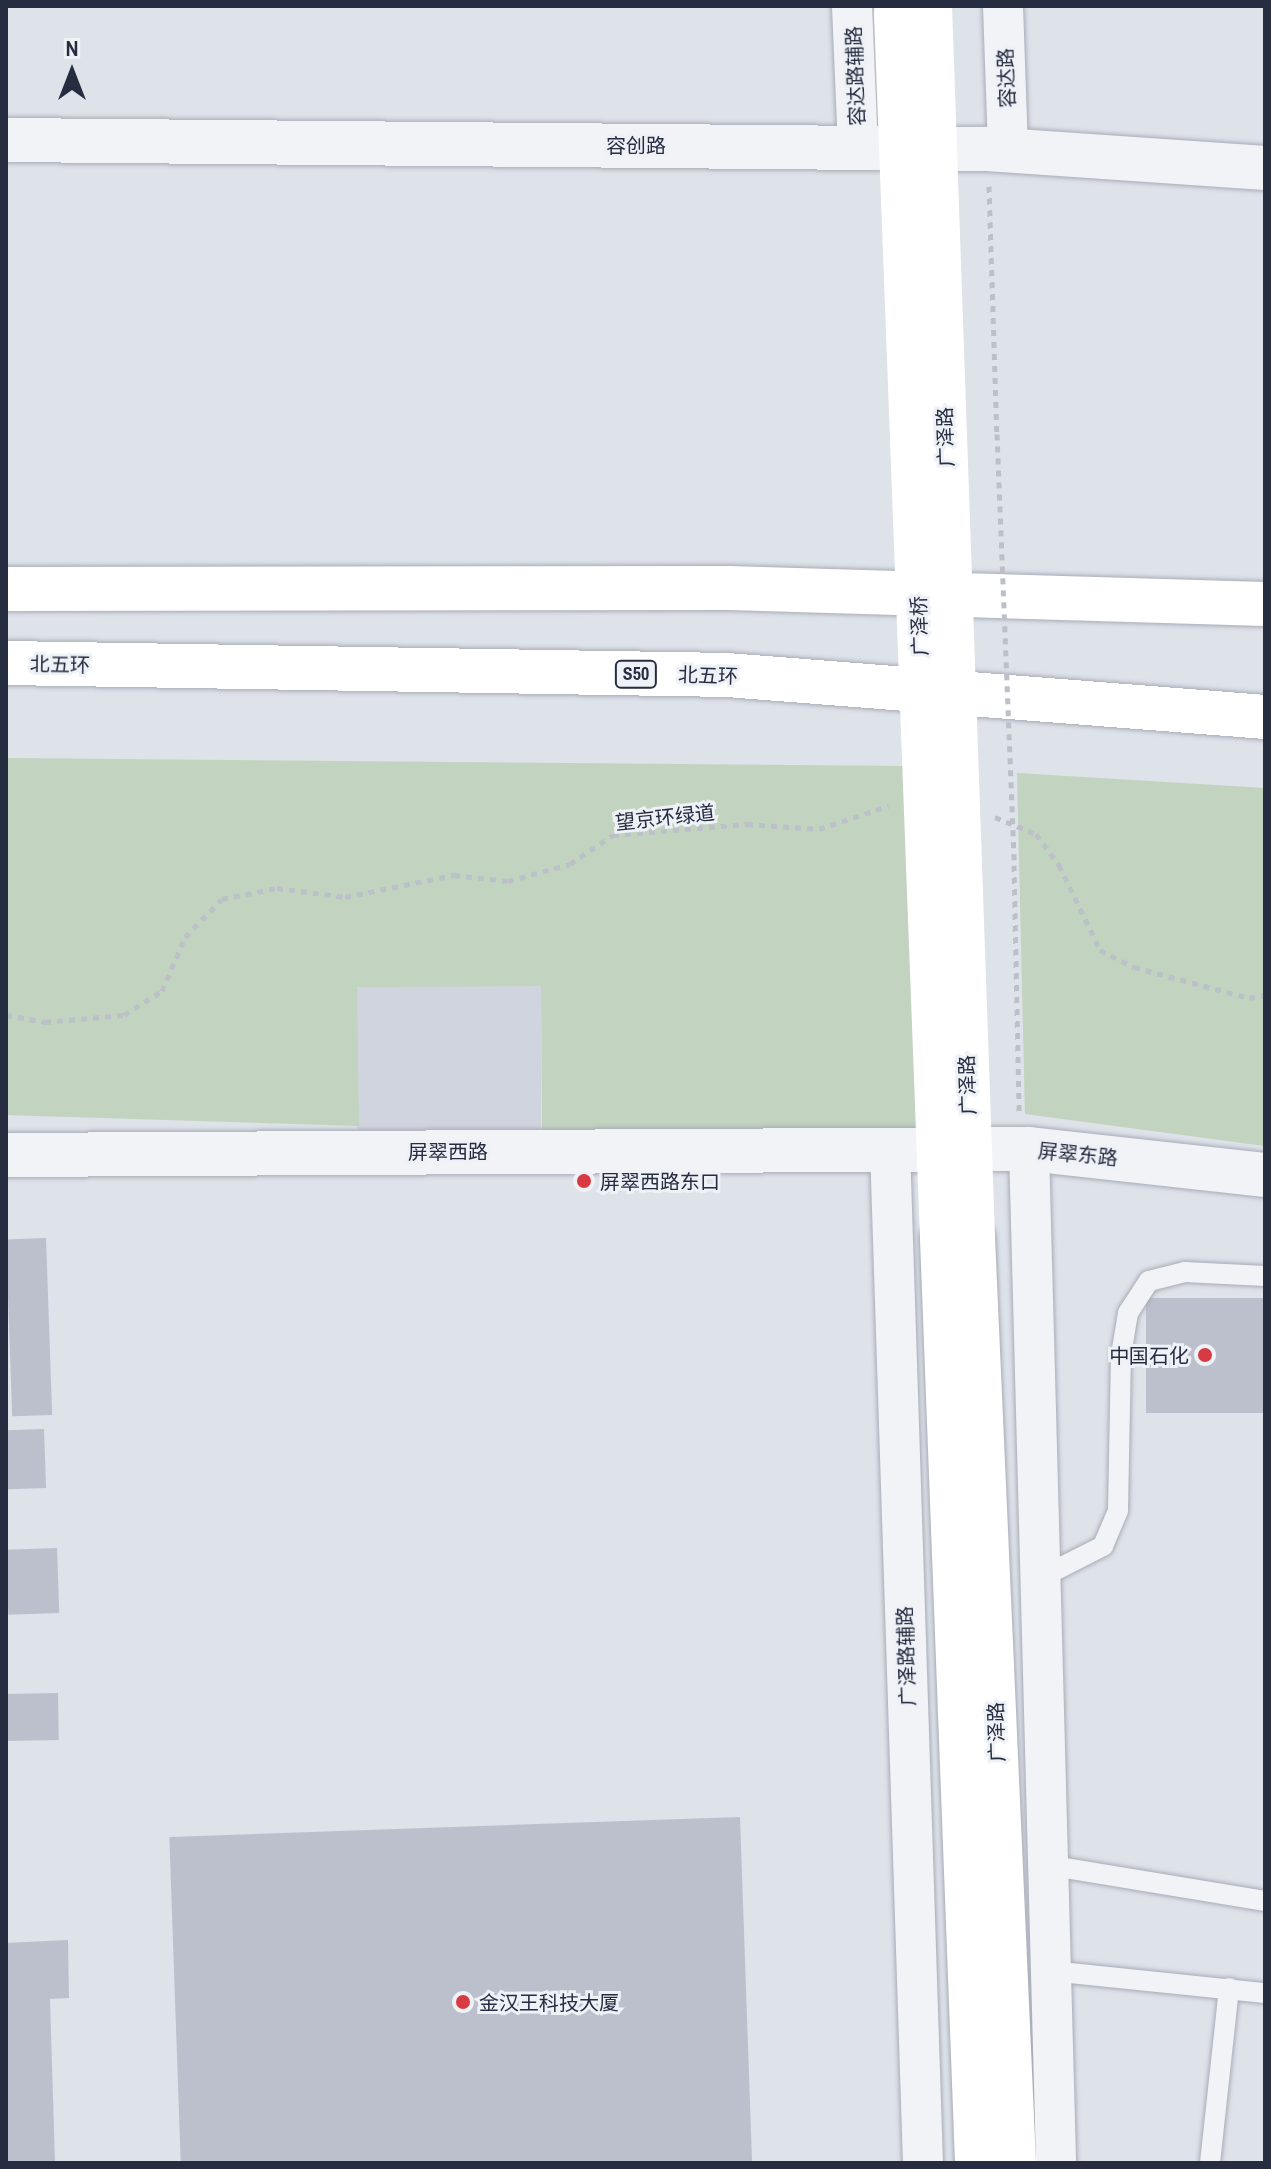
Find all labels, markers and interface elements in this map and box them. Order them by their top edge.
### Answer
street label: 容达路辅路 [841,26,869,126]
north arrow [32,32,112,112]
text: N [65,33,79,63]
street label: 容达路 [993,48,1019,108]
street label: 容创路 [606,133,666,157]
street label: 广泽路 [932,407,958,467]
street label: 广泽桥 [906,596,932,656]
street label: 北五环 [30,651,90,677]
road number: S50 [614,660,658,688]
street label: 北五环 [678,662,738,688]
street label: 望京环绿道 [614,800,716,834]
street label: 广泽路 [954,1055,980,1115]
street label: 屏翠东路 [1037,1138,1119,1170]
street label: 屏翠西路 [408,1139,488,1163]
place label: 屏翠西路东口 [600,1169,720,1193]
marker: 屏翠西路东口 [575,1172,593,1190]
place label: 中国石化 [1109,1343,1189,1367]
marker: 中国石化 [1196,1346,1214,1364]
street label: 广泽路辅路 [892,1606,920,1706]
street label: 广泽路 [983,1702,1009,1762]
place label: 金汉王科技大厦 [479,1990,619,2014]
marker: 金汉王科技大厦 [454,1993,472,2011]

